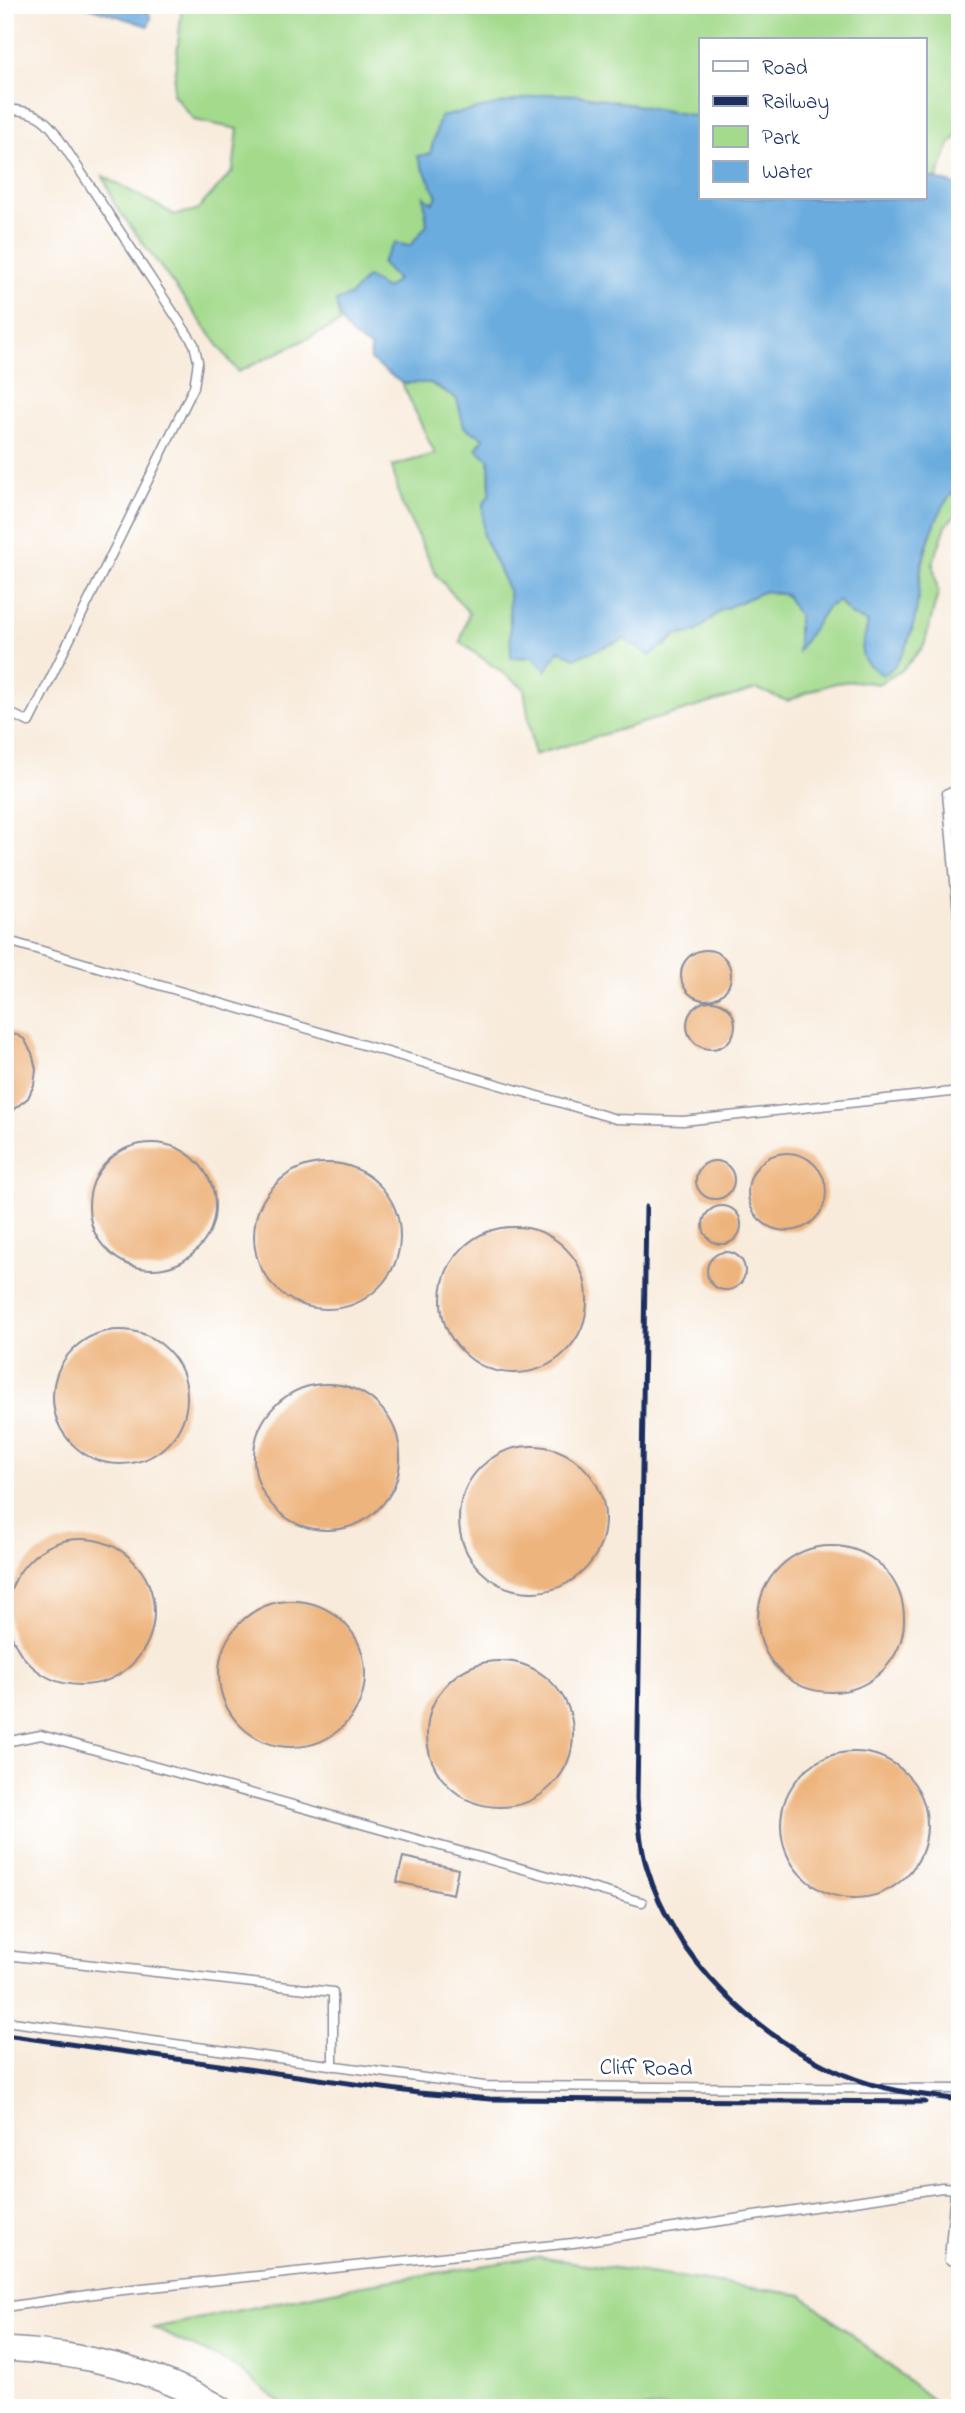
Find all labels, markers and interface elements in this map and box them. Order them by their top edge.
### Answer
legend [699,38,926,200]
text: Road [762,54,808,84]
text: Railway [762,88,829,120]
text: Park [762,124,801,154]
text: Water [762,158,813,188]
street label: Cliff Road [599,2052,693,2086]

